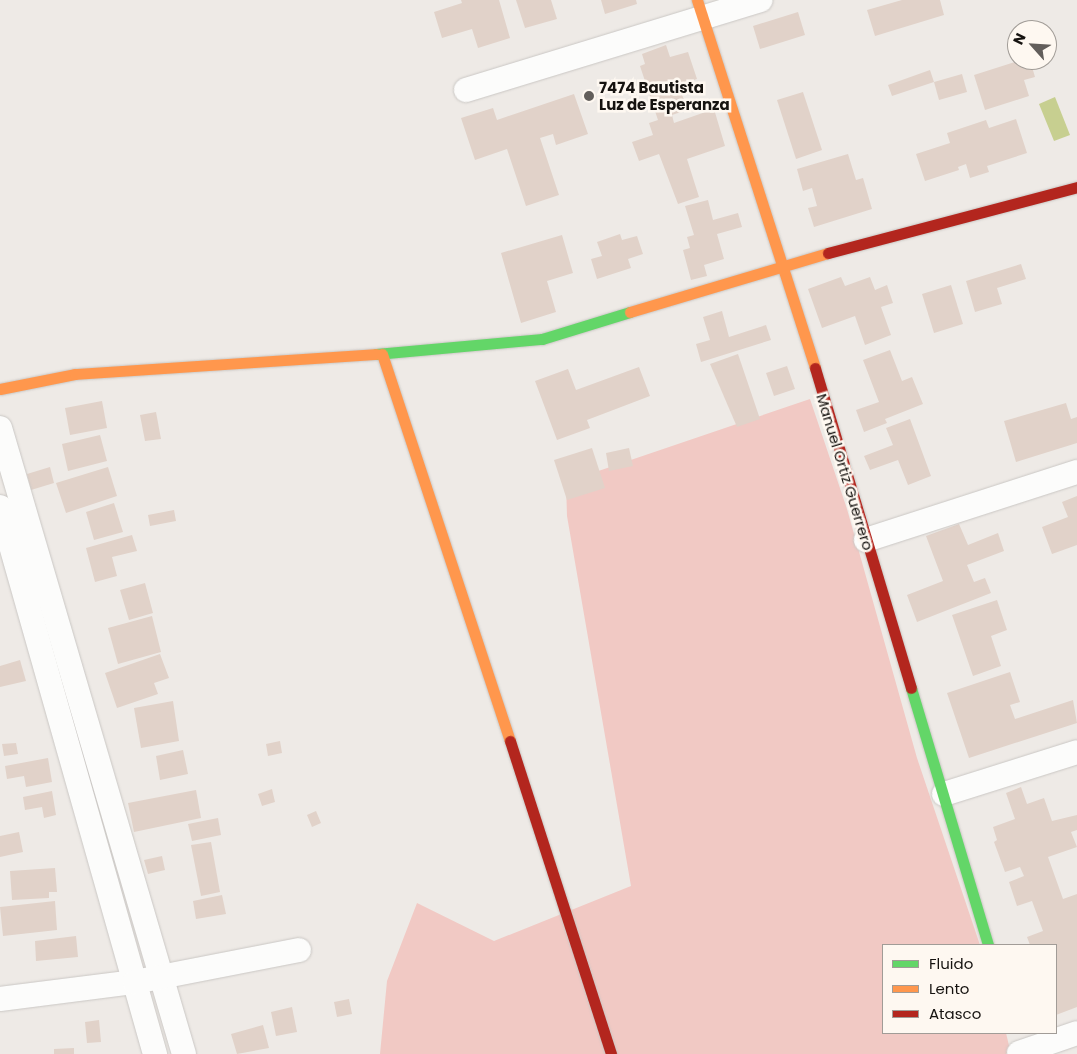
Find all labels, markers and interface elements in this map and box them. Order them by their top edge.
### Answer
north arrow [1007,20,1057,70]
text: N [1008,30,1031,48]
place label: 7474 Bautista Luz de Esperanza [599,78,730,113]
marker: 7474 Bautista Luz de Esperanza [583,90,595,102]
street label: Manuel Ortiz Guerrero [813,391,877,553]
legend [882,944,1057,1034]
text: Fluido [929,953,973,974]
text: Lento [929,978,969,999]
text: Atasco [929,1003,981,1024]

